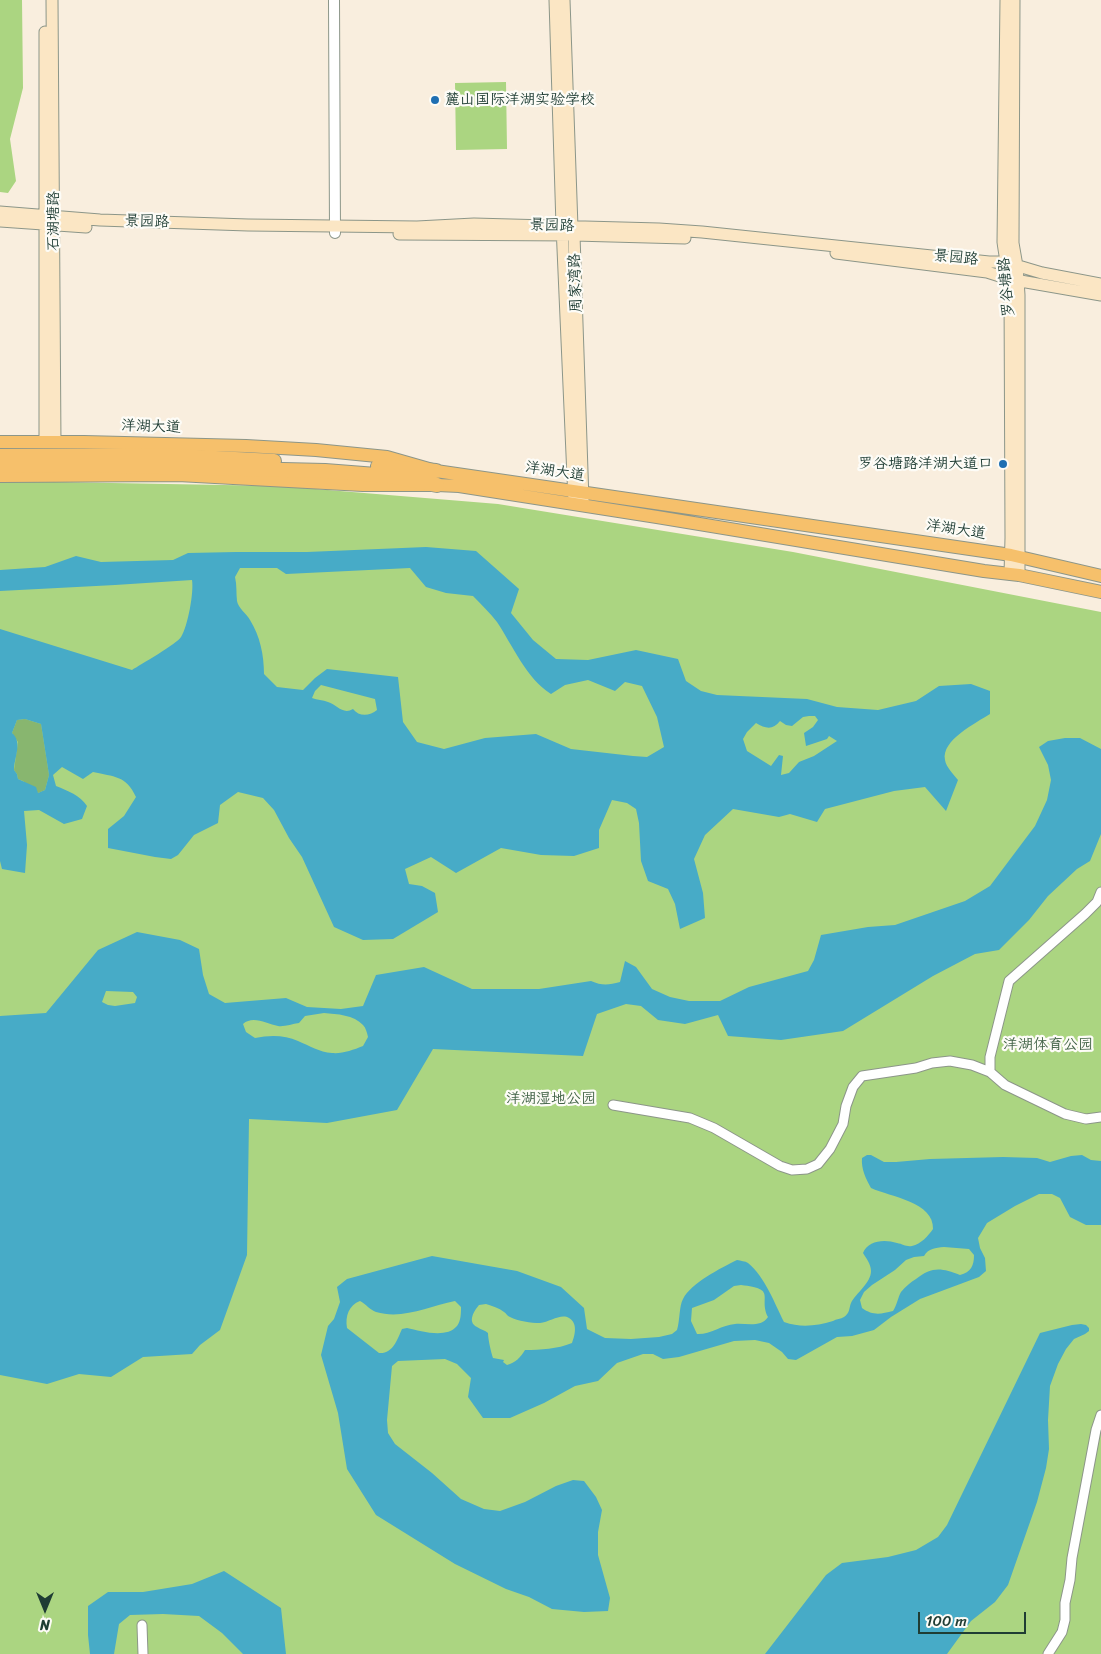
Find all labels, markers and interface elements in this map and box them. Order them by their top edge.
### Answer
place label: 麓山国际洋湖实验学校 [445,91,595,109]
marker: 麓山国际洋湖实验学校 [429,94,441,106]
street label: 石湖塘路 [45,191,63,251]
street label: 景园路 [124,212,170,232]
street label: 景园路 [529,216,575,236]
street label: 景园路 [933,247,979,269]
street label: 周家湾路 [566,253,586,313]
street label: 罗谷塘路 [995,256,1019,318]
street label: 洋湖大道 [121,417,181,437]
place label: 罗谷塘路洋湖大道口 [858,455,993,473]
street label: 洋湖大道 [524,458,586,486]
marker: 罗谷塘路洋湖大道口 [997,458,1009,470]
street label: 洋湖大道 [925,516,987,544]
park label: 洋湖体育公园 [1003,1036,1093,1054]
park label: 洋湖湿地公园 [506,1090,596,1108]
north arrow [20,1584,70,1634]
scale bar [921,1602,1028,1634]
text: 100 m [926,1608,967,1634]
text: N [40,1612,50,1637]

